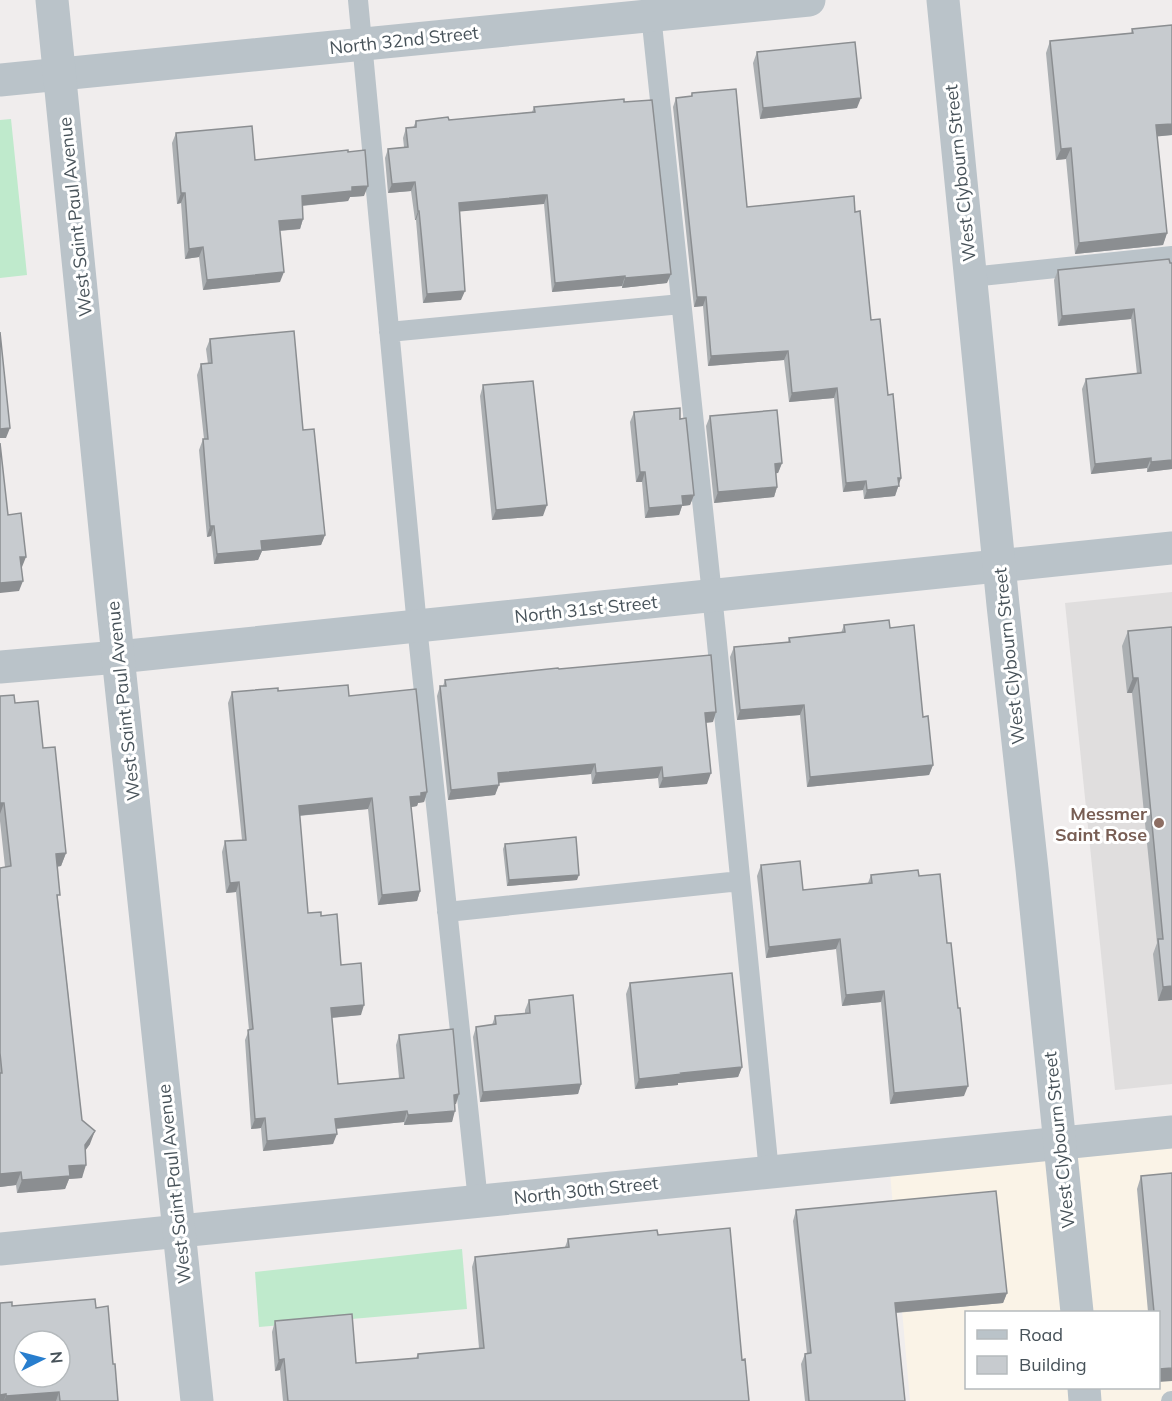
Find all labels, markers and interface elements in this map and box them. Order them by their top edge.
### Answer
street label: North 32nd Street [328,21,480,59]
street label: West Clybourn Street [939,83,981,263]
street label: West Saint Paul Avenue [53,116,97,318]
street label: West Clybourn Street [988,566,1030,746]
street label: North 31st Street [513,590,659,628]
street label: West Saint Paul Avenue [101,600,145,802]
place label: Messmer Saint Rose [1055,802,1148,846]
marker: Messmer Saint Rose [1152,816,1166,830]
street label: West Clybourn Street [1038,1050,1080,1230]
street label: West Saint Paul Avenue [152,1083,196,1285]
street label: North 30th Street [513,1171,659,1209]
legend [965,1311,1160,1389]
text: Road [1019,1323,1063,1346]
north arrow [12,1329,72,1389]
text: N [46,1350,67,1364]
text: Building [1019,1353,1087,1376]

